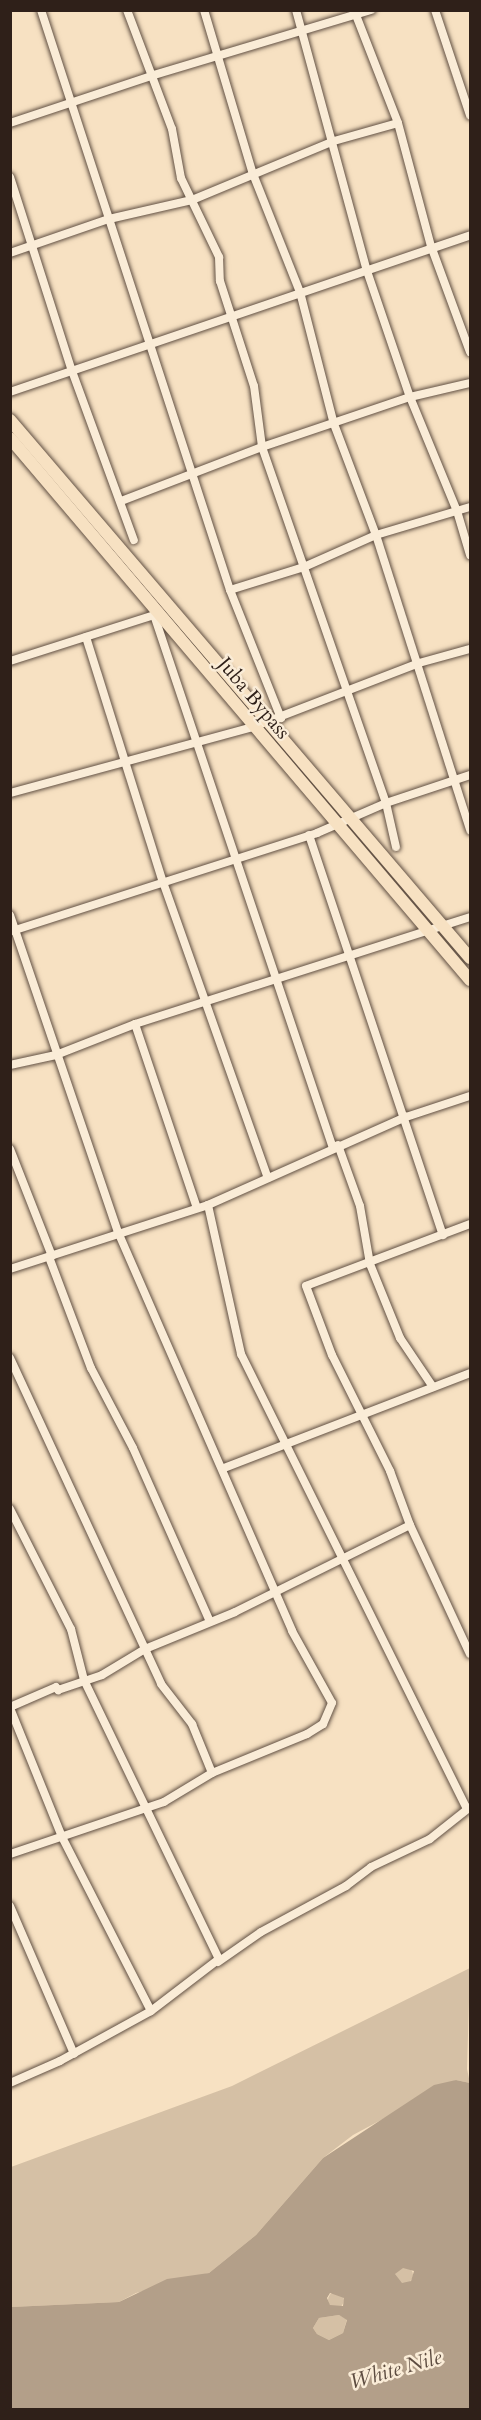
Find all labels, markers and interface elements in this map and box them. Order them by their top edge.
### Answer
street label: Juba Bypass [213,652,295,744]
water label: White Nile [347,2345,445,2395]

